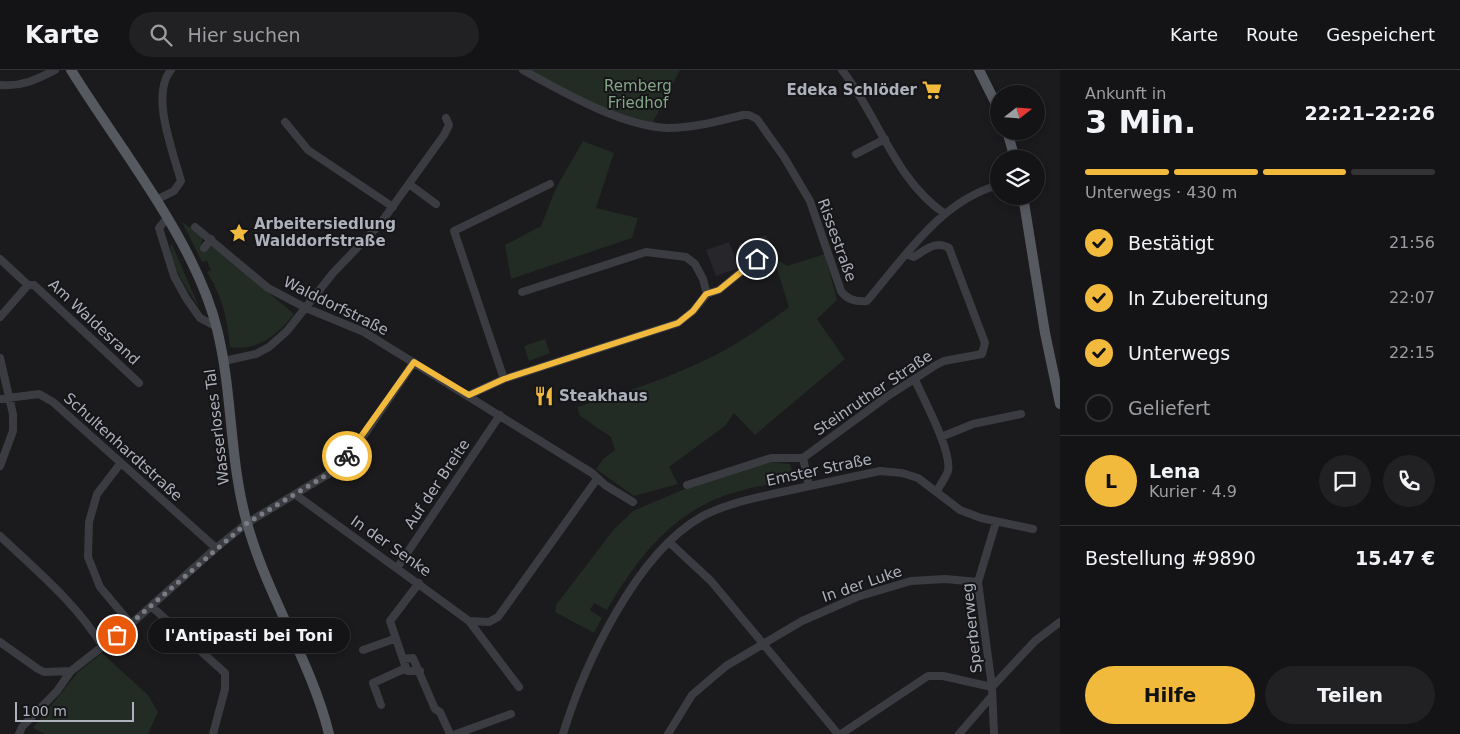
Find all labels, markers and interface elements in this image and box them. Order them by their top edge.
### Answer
search box [129,12,479,57]
text: Karte [25,21,99,49]
icon: search [147,21,175,49]
text: Hier suchen [187,24,301,46]
text: Karte [1170,24,1218,45]
text: Route [1246,24,1298,45]
text: Gespeichert [1326,24,1435,45]
park label: Remberg Friedhof [604,77,672,112]
supermarket icon: Edeka Schlöder [921,79,943,101]
place label: Edeka Schlöder [786,81,918,99]
text: Ankunft in [1085,84,1166,103]
north arrow [990,85,1045,140]
map controls [990,85,1045,205]
text: 22:21–22:26 [1305,102,1435,124]
text: 3 Min. [1085,103,1196,141]
button: layers [990,150,1045,205]
text: Unterwegs · 430 m [1085,183,1237,202]
street label: Rissestraße [814,196,860,284]
place label: Arbeitersiedlung Walddorfstraße [254,215,396,250]
place icon: Arbeitersiedlung Walddorfstraße [228,222,250,244]
icon: check [1085,229,1113,257]
text: Bestätigt [1128,232,1214,254]
text: 21:56 [1389,233,1435,252]
pin [736,238,778,280]
icon: home [743,245,771,273]
street label: Walddorfstraße [281,273,391,339]
street label: Am Waldesrand [45,275,143,369]
icon: check [1085,284,1113,312]
text: In Zubereitung [1128,287,1268,309]
text: 22:07 [1389,288,1435,307]
icon: check [1085,339,1113,367]
text: Unterwegs [1128,342,1230,364]
text: 22:15 [1389,343,1435,362]
street label: Steinruther Straße [810,347,936,439]
street label: Wasserloses Tal [201,368,233,486]
restaurant icon: Steakhaus [533,385,555,407]
place label: Steakhaus [559,387,648,405]
street label: Schultenhardtstraße [60,389,186,505]
text: Geliefert [1128,397,1210,419]
courier [322,431,372,481]
street label: Auf der Breite [400,436,474,532]
icon: bike [333,442,361,470]
street label: Emster Straße [765,450,873,490]
button: chat [1319,455,1371,507]
button: phone [1383,455,1435,507]
text: Lena [1149,460,1200,482]
text: L [1105,470,1117,492]
text: Kurier · 4.9 [1149,482,1237,501]
street label: In der Senke [347,512,435,580]
text: Bestellung #9890 [1085,547,1256,569]
text: 15.47 € [1355,547,1435,569]
street label: In der Luke [820,562,904,606]
street label: Sperberweg [958,582,986,674]
pin [96,614,138,656]
callout: l'Antipasti bei Toni [147,618,350,652]
icon: bag [103,621,131,649]
text: l'Antipasti bei Toni [165,626,333,645]
button: Hilfe [1085,666,1255,724]
button: Teilen [1265,666,1435,724]
scale bar [15,699,134,722]
text: 100 m [22,703,67,719]

